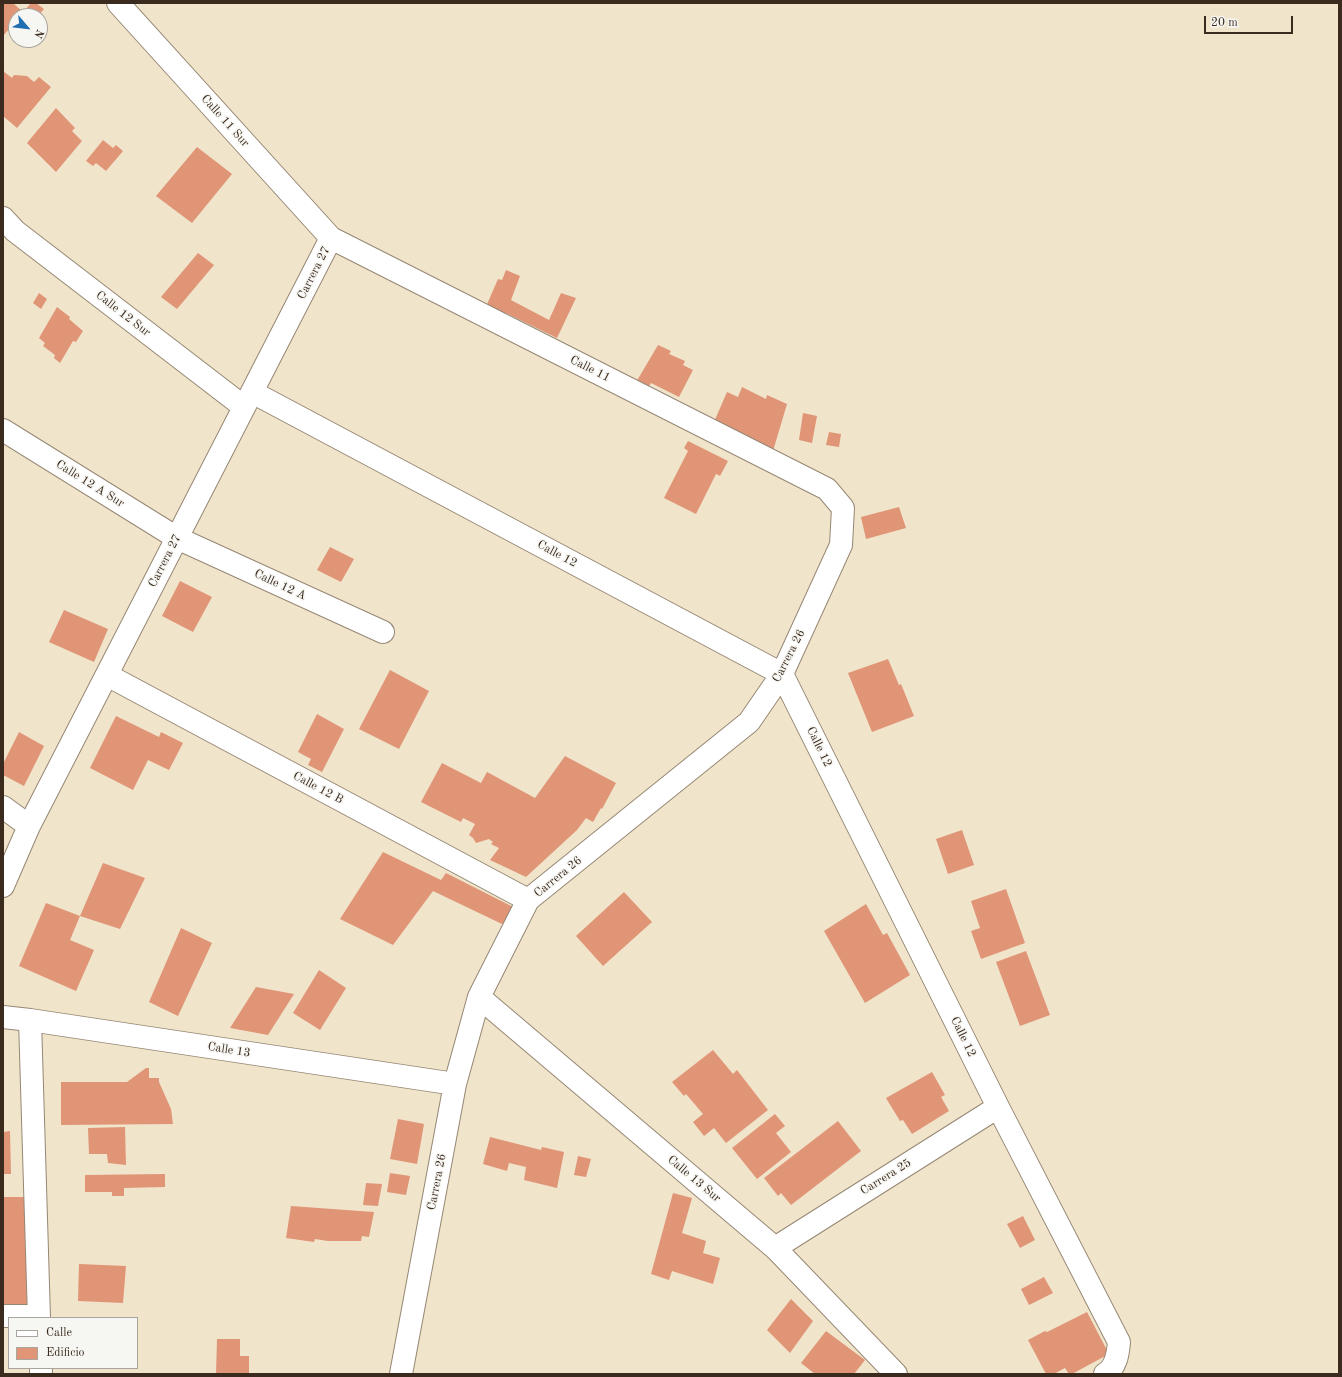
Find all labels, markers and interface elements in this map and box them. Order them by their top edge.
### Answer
north arrow [8,8,48,48]
scale bar [1206,8,1295,34]
text: 20 m [1211,17,1238,29]
text: N [31,27,45,40]
street label: Calle 11 Sur [198,92,252,150]
street label: Carrera 27 [295,244,333,302]
street label: Calle 12 Sur [93,288,153,340]
street label: Calle 11 [567,353,613,385]
street label: Calle 12 A Sur [53,457,127,511]
street label: Carrera 27 [146,532,184,590]
street label: Calle 12 [535,537,579,571]
street label: Calle 12 A [252,567,308,603]
street label: Carrera 26 [770,627,808,685]
street label: Calle 12 [803,724,835,770]
street label: Calle 12 B [290,769,346,807]
street label: Carrera 26 [531,853,585,901]
street label: Calle 12 [947,1014,979,1060]
street label: Calle 13 [207,1040,251,1060]
street label: Carrera 26 [424,1152,450,1212]
street label: Calle 13 Sur [664,1152,724,1206]
street label: Carrera 25 [858,1156,914,1198]
legend [8,1317,138,1369]
text: Calle [46,1327,72,1339]
text: Edificio [46,1347,85,1359]

